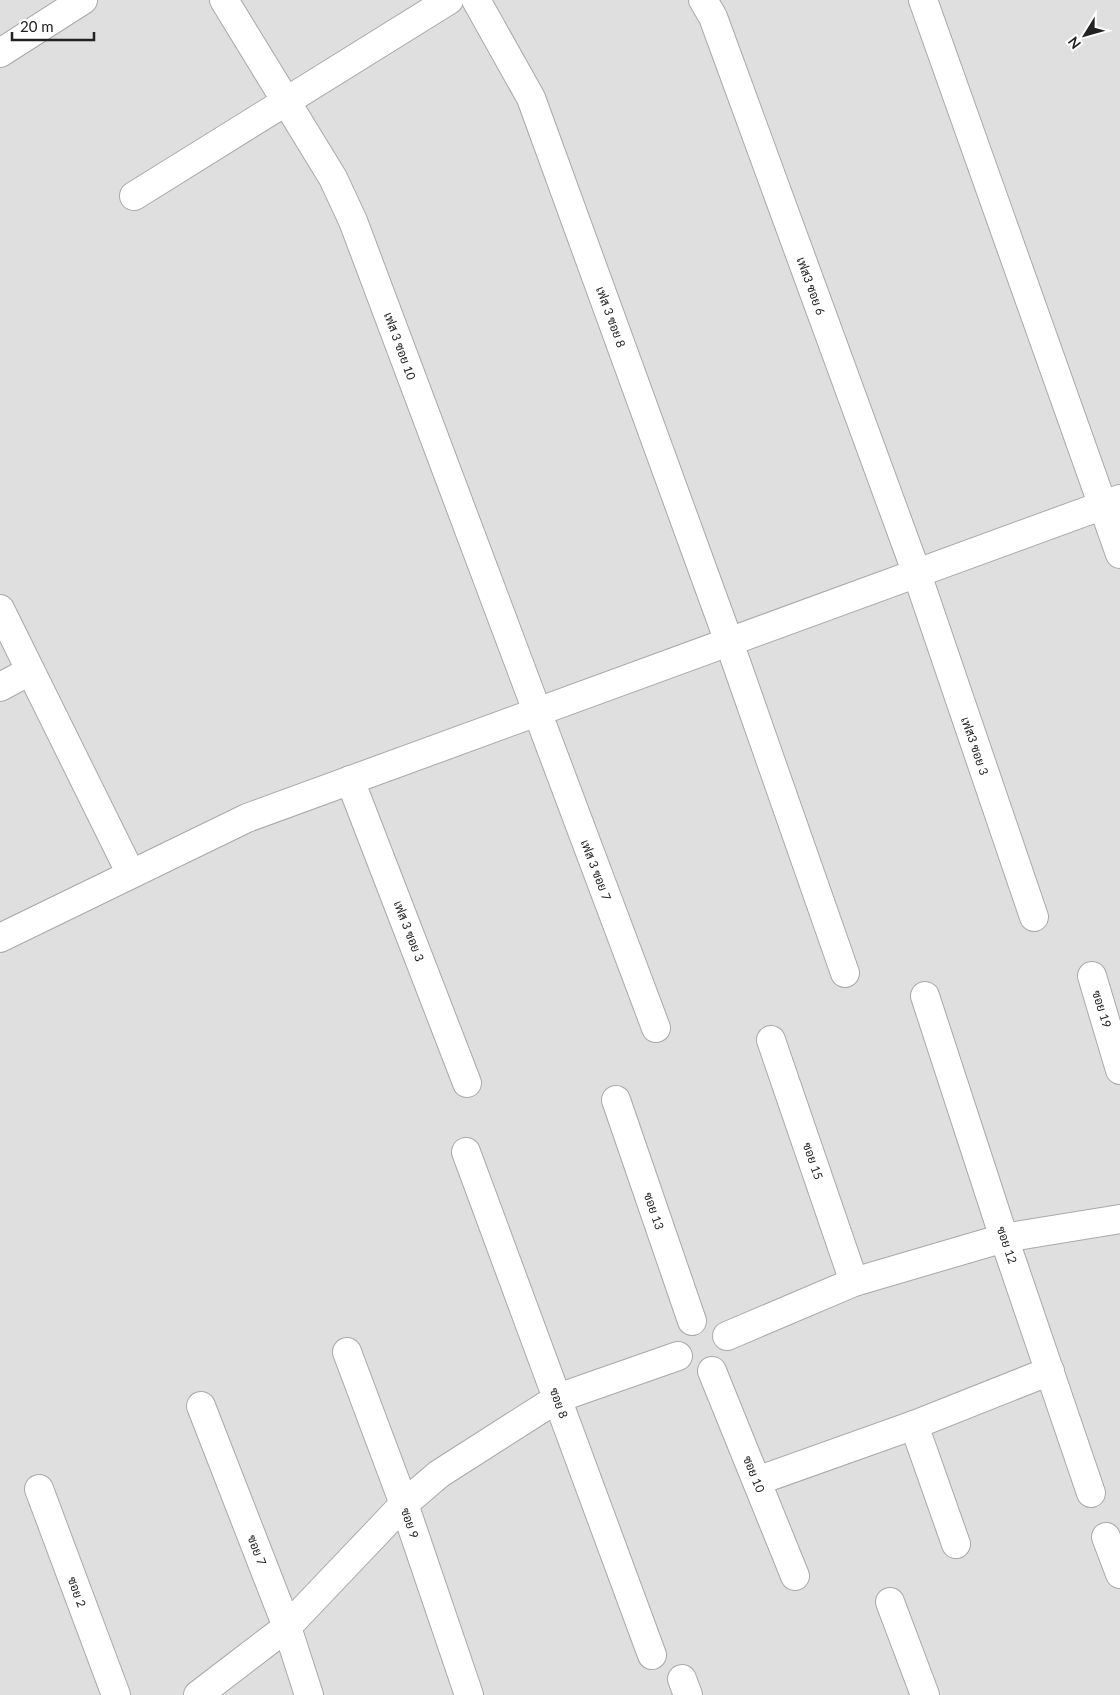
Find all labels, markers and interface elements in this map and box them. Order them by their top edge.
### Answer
scale bar [12,10,95,42]
north arrow [1060,10,1110,60]
text: 20 m [20,17,54,35]
text: N [1064,34,1084,53]
street label: เฟส3 ซอย 6 [794,255,828,317]
street label: เฟส 3 ซอย 8 [593,284,629,350]
street label: เฟส 3 ซอย 10 [381,310,419,382]
street label: เฟส3 ซอย 3 [958,715,992,777]
street label: เฟส 3 ซอย 7 [578,838,614,902]
street label: เฟส 3 ซอย 3 [391,899,427,963]
street label: ซอย 19 [1089,988,1115,1030]
street label: ซอย 15 [800,1140,826,1182]
street label: ซอย 13 [641,1190,667,1232]
street label: ซอย 12 [994,1224,1020,1266]
street label: ซอย 8 [547,1386,571,1420]
street label: ซอย 10 [740,1453,768,1495]
street label: ซอย 9 [398,1506,422,1540]
street label: ซอย 7 [244,1533,270,1567]
street label: ซอย 2 [65,1575,89,1609]

